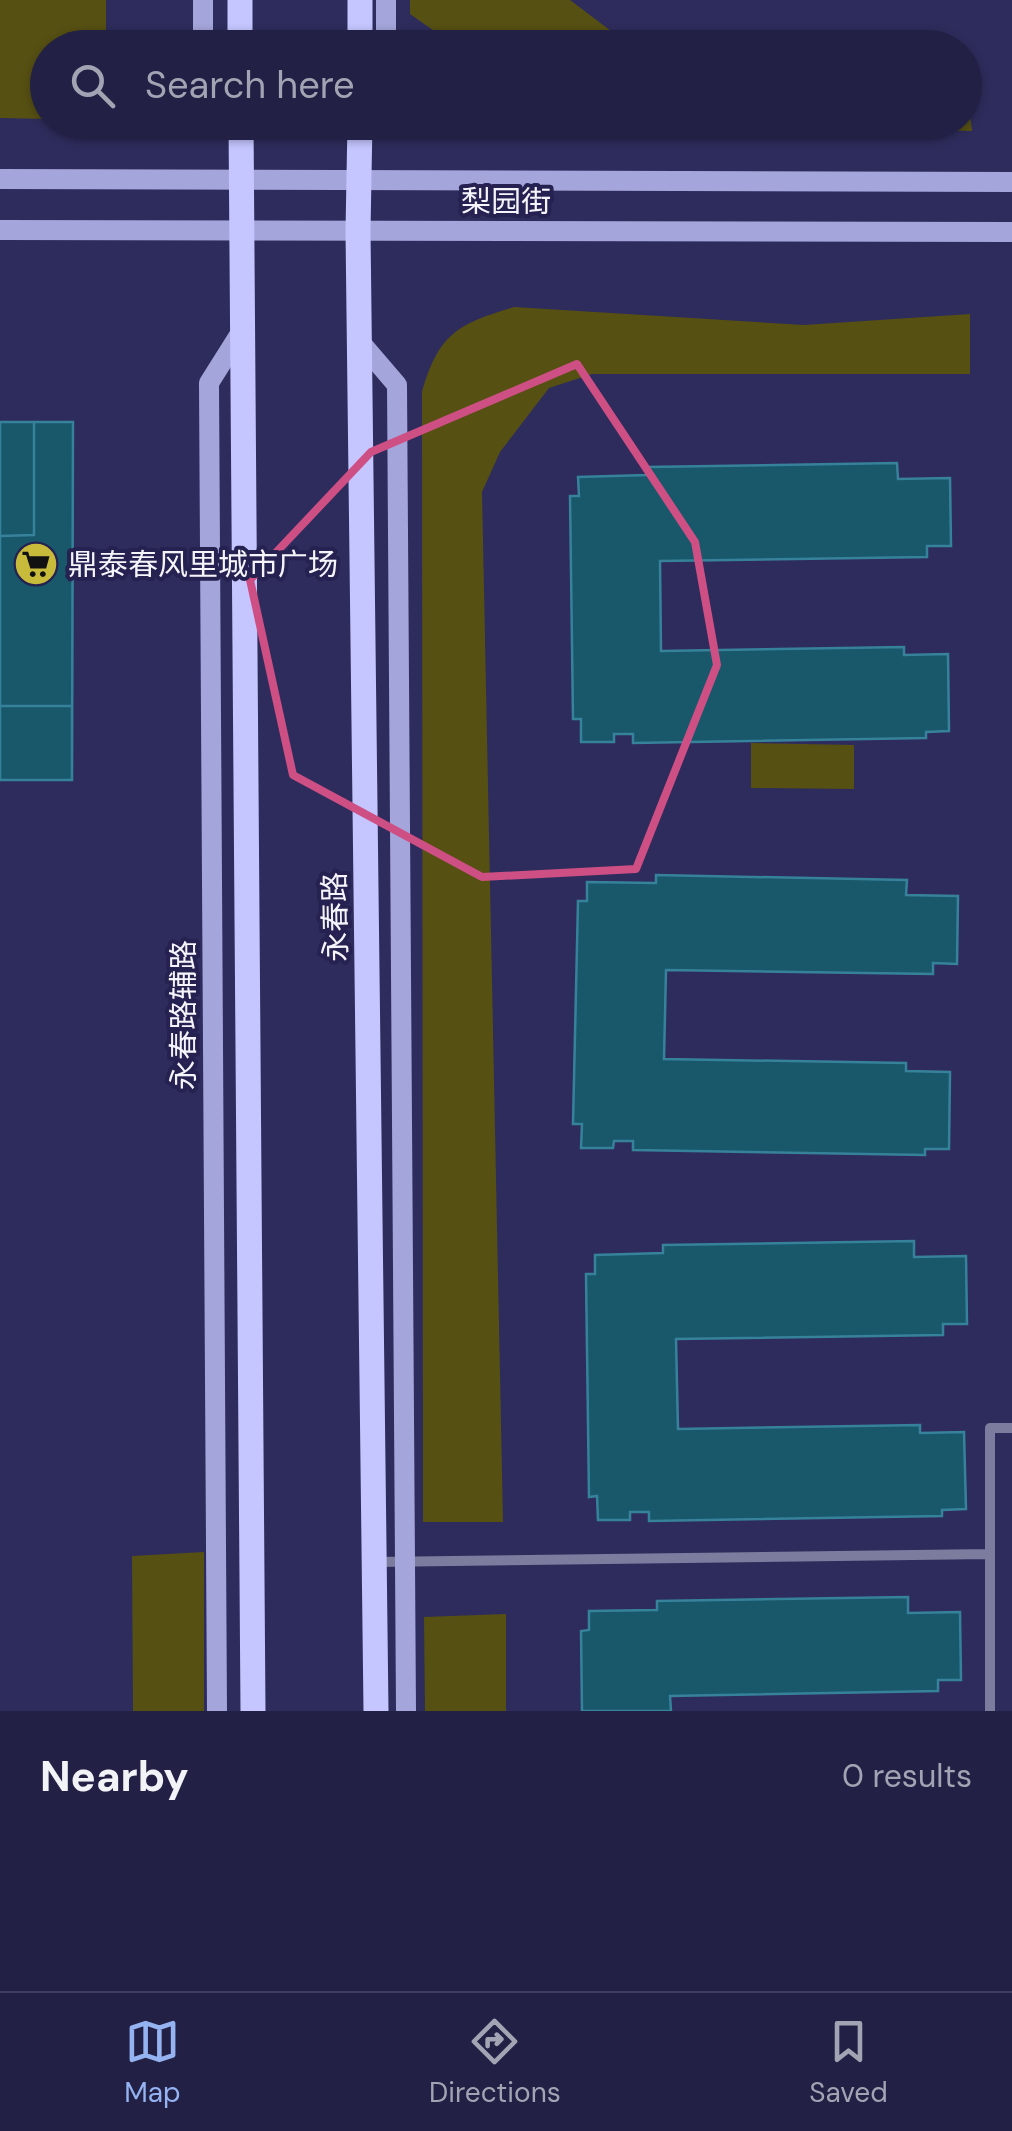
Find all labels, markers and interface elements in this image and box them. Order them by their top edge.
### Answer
search box [30,30,982,140]
icon: search [65,58,120,113]
text: Search here [145,60,355,110]
street label: 梨园街 [461,182,551,221]
supermarket icon: 鼎泰春风里城市广场 [13,541,59,587]
place label: 鼎泰春风里城市广场 [68,545,338,584]
street label: 永春路 [315,872,355,962]
street label: 永春路辅路 [164,940,203,1090]
text: Nearby [40,1749,189,1804]
text: 0 results [842,1755,972,1797]
tab: Map [124,2014,181,2111]
tab: Directions [429,2014,561,2111]
tab: Saved [809,2014,888,2111]

